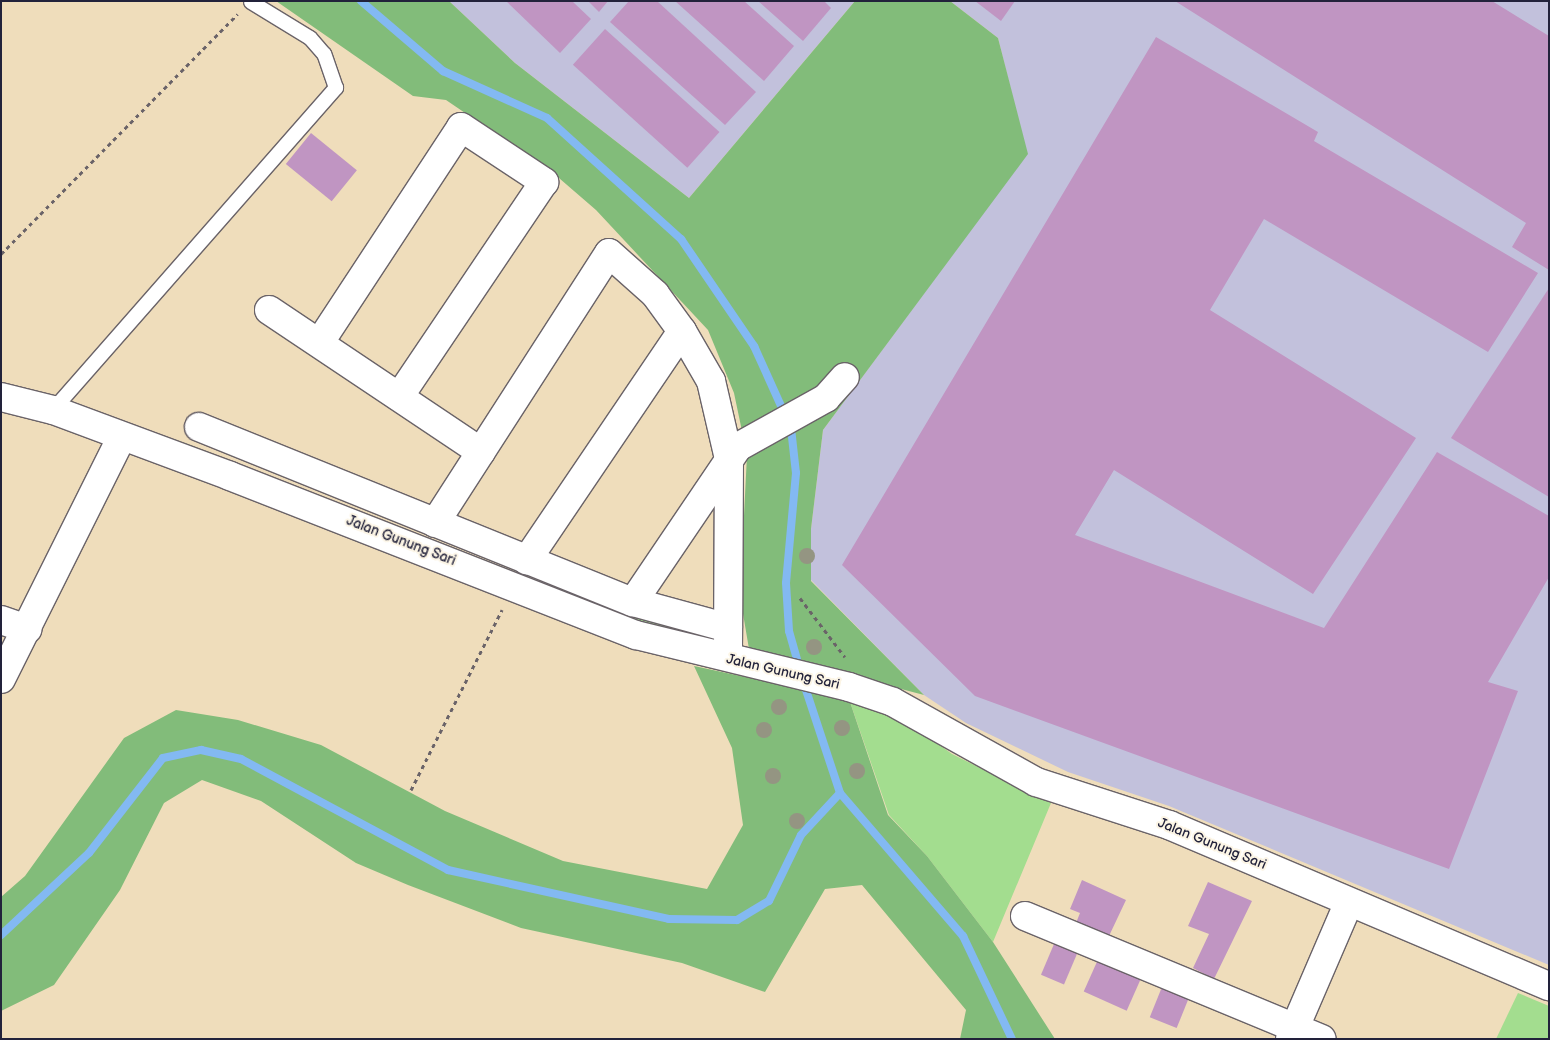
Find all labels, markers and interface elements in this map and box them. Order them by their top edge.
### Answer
street label: Jalan Gunung Sari [344,512,458,570]
street label: Jalan Gunung Sari [725,651,841,693]
street label: Jalan Gunung Sari [1155,814,1269,874]

